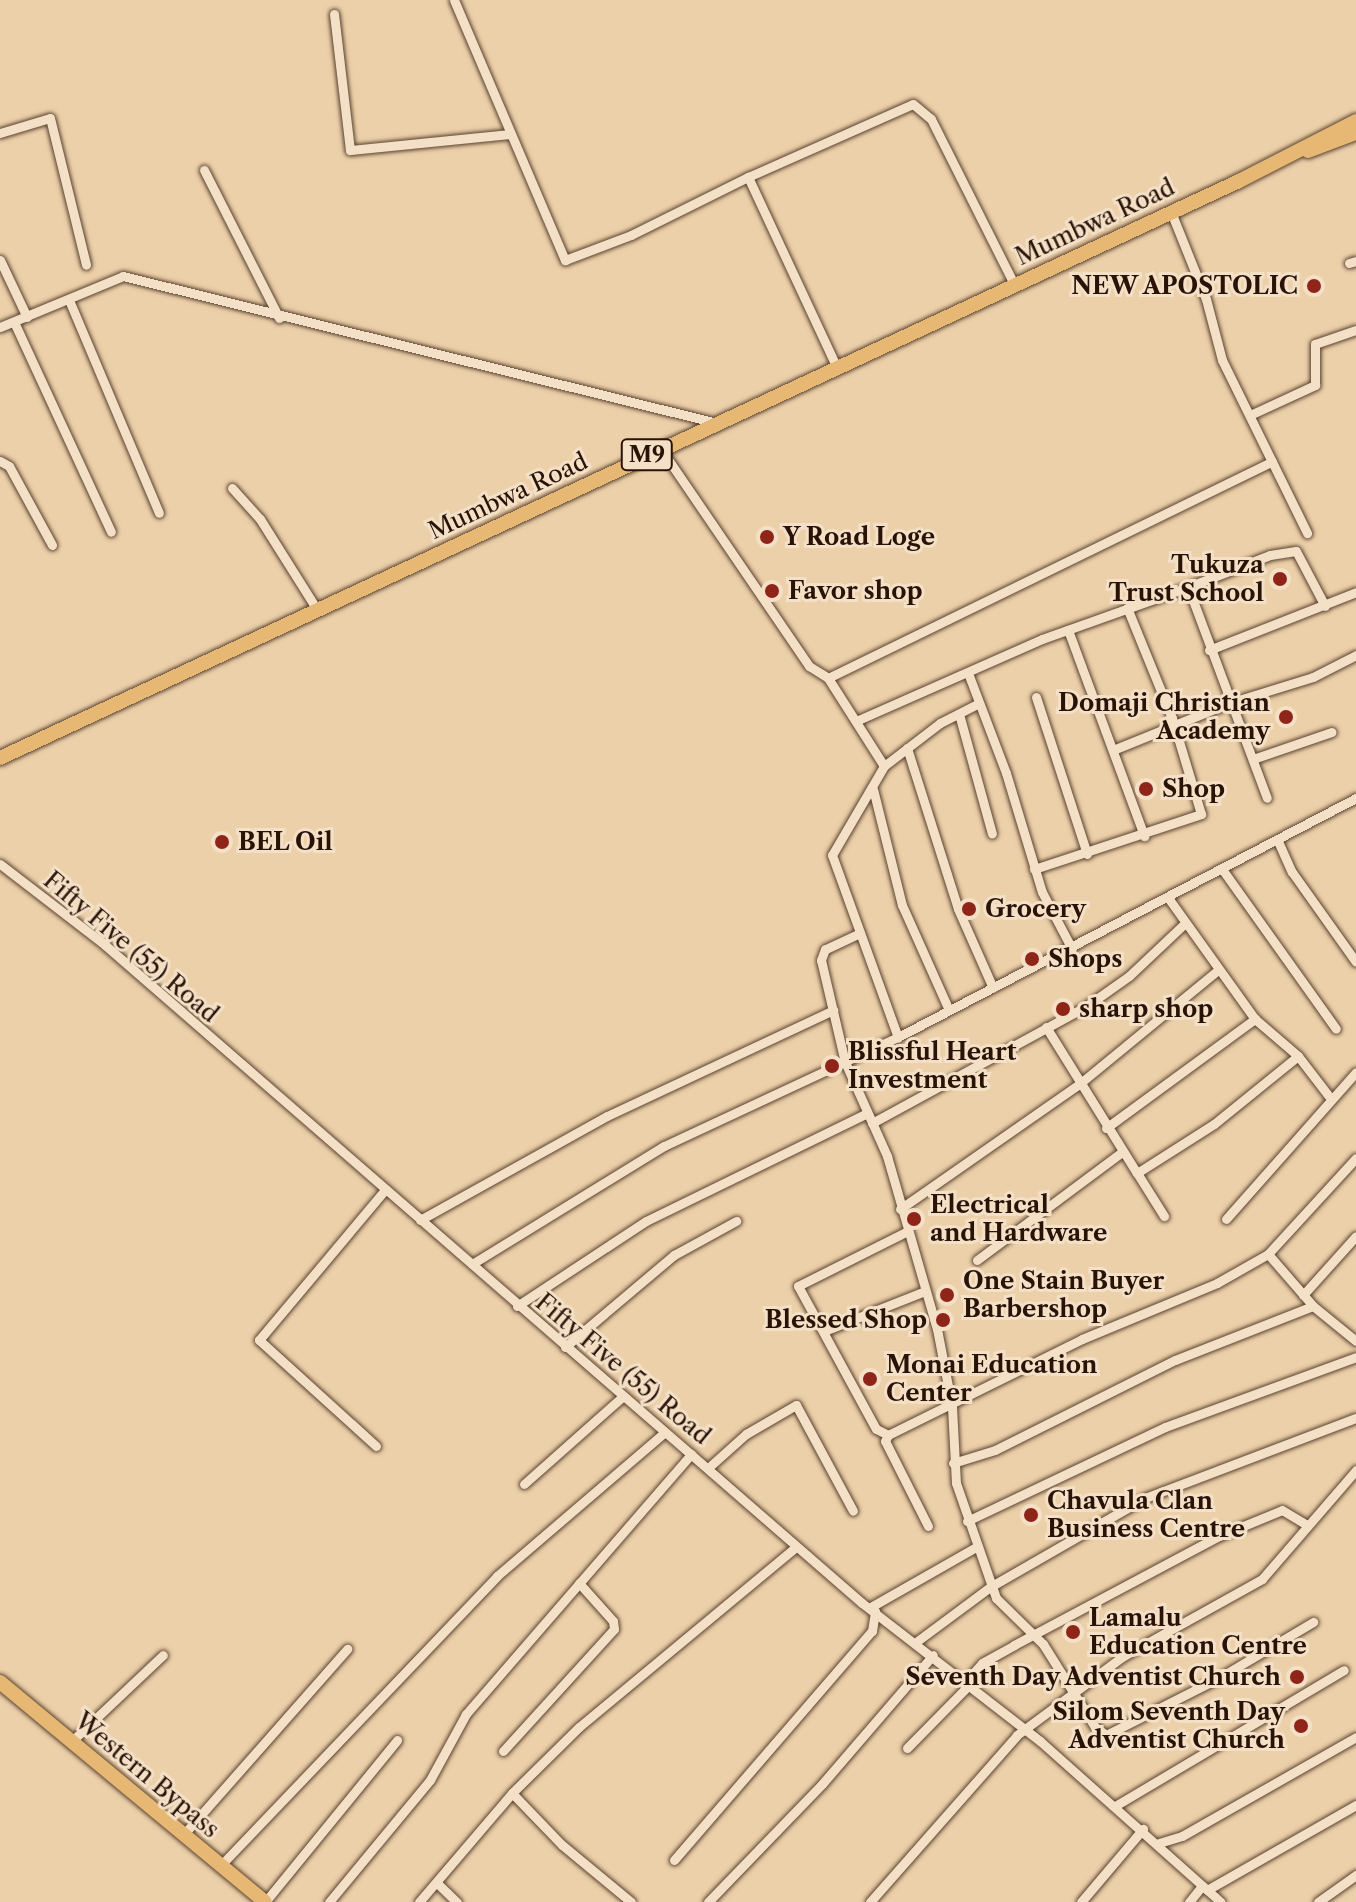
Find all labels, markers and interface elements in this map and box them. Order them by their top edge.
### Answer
street label: Mumbwa Road [1011,172,1179,272]
place label: NEW APOSTOLIC [1069,272,1298,300]
marker: NEW APOSTOLIC [1305,277,1323,295]
road number: M9 [619,437,675,473]
street label: Mumbwa Road [424,446,592,546]
place label: Y Road Loge [783,523,936,551]
marker: Y Road Loge [758,528,776,546]
place label: Tukuza Trust School [1108,551,1264,607]
marker: Tukuza Trust School [1271,570,1289,588]
place label: Favor shop [788,577,923,605]
marker: Favor shop [763,582,781,600]
place label: Domaji Christian Academy [1058,689,1270,745]
marker: Domaji Christian Academy [1277,708,1295,726]
place label: Shop [1162,775,1225,803]
marker: Shop [1137,780,1155,798]
place label: BEL Oil [238,828,333,856]
marker: BEL Oil [213,833,231,851]
street label: Fifty Five (55) Road [37,865,225,1029]
place label: Grocery [985,895,1086,923]
marker: Grocery [960,900,978,918]
place label: Shops [1048,945,1122,973]
marker: Shops [1023,950,1041,968]
place label: sharp shop [1079,995,1213,1023]
marker: sharp shop [1054,1000,1072,1018]
place label: Blissful Heart Investment [848,1038,1016,1094]
marker: Blissful Heart Investment [823,1057,841,1075]
place label: Electrical and Hardware [930,1191,1107,1247]
marker: Electrical and Hardware [905,1210,923,1228]
place label: One Stain Buyer Barbershop [963,1267,1164,1323]
marker: One Stain Buyer Barbershop [938,1286,956,1304]
street label: Fifty Five (55) Road [529,1287,717,1451]
place label: Blessed Shop [765,1306,927,1334]
marker: Blessed Shop [934,1311,952,1329]
place label: Monai Education Center [886,1351,1097,1407]
marker: Monai Education Center [861,1370,879,1388]
place label: Chavula Clan Business Centre [1047,1487,1245,1543]
marker: Chavula Clan Business Centre [1022,1506,1040,1524]
place label: Lamalu Education Centre [1089,1604,1307,1660]
marker: Lamalu Education Centre [1064,1623,1082,1641]
place label: Seventh Day Adventist Church [904,1663,1281,1691]
marker: Seventh Day Adventist Church [1288,1668,1306,1686]
place label: Silom Seventh Day Adventist Church [1052,1698,1285,1754]
street label: Western Bypass [69,1706,225,1844]
marker: Silom Seventh Day Adventist Church [1292,1717,1310,1735]

